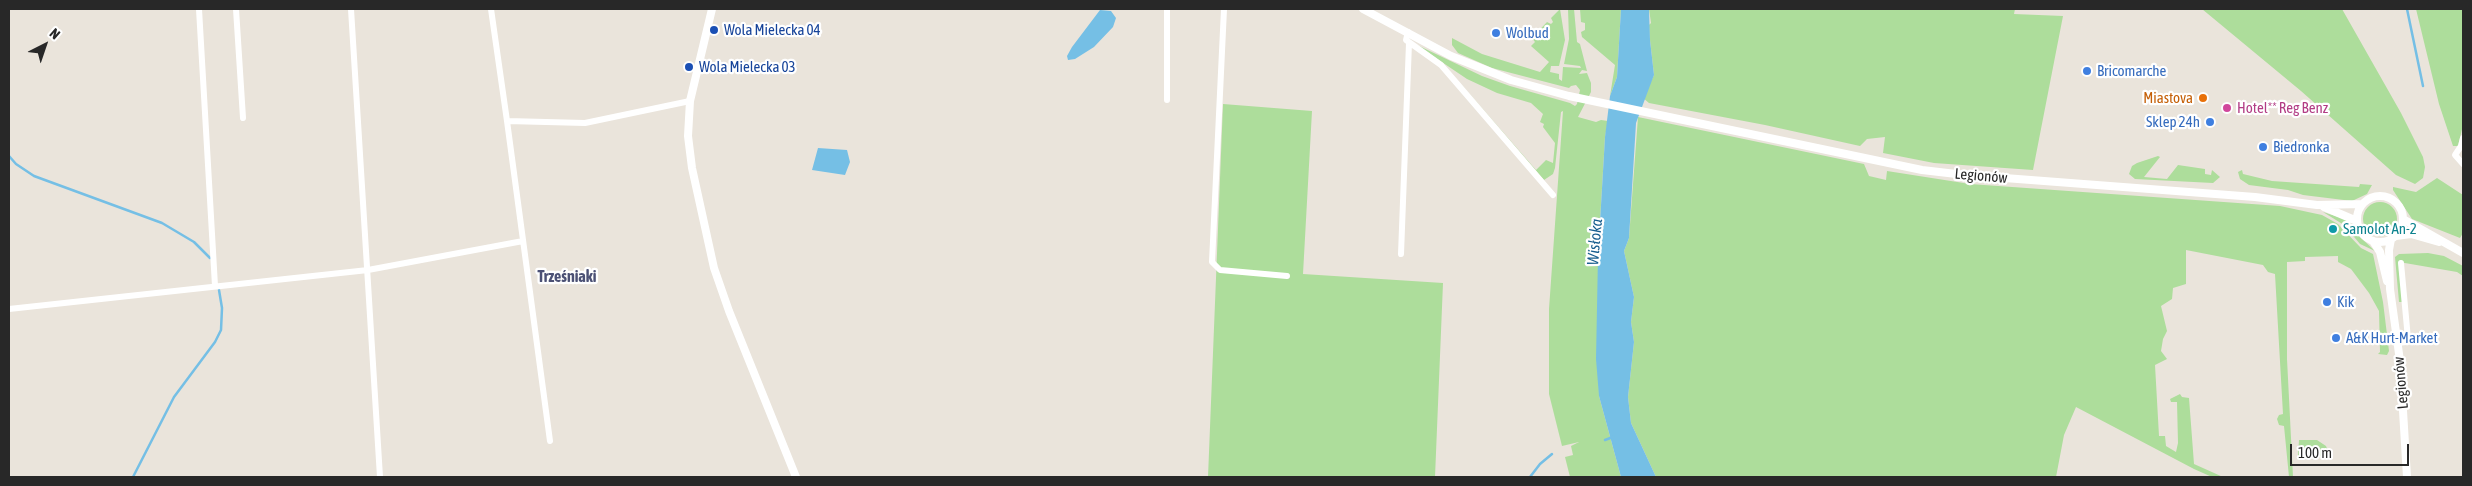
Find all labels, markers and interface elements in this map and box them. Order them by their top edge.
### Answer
north arrow [20,20,70,70]
place label: Wola Mielecka 04 [724,21,821,39]
marker: Wola Mielecka 04 [708,24,720,36]
place label: Wolbud [1506,24,1549,42]
text: N [46,25,63,42]
marker: Wolbud [1490,27,1502,39]
place label: Wola Mielecka 03 [699,58,796,76]
marker: Wola Mielecka 03 [683,61,695,73]
place label: Bricomarche [2097,62,2166,80]
marker: Bricomarche [2081,65,2093,77]
place label: Miastova [2143,89,2193,107]
marker: Miastova [2197,92,2209,104]
place label: Hotel** Reg Benz [2237,99,2328,117]
marker: Hotel** Reg Benz [2221,102,2233,114]
place label: Sklep 24h [2146,113,2200,131]
marker: Sklep 24h [2204,116,2216,128]
place label: Biedronka [2273,138,2330,156]
marker: Biedronka [2257,141,2269,153]
street label: Legionów [1954,165,2008,187]
water label: Wisłoka [1583,218,1607,266]
place label: Samolot An-2 [2343,220,2417,238]
marker: Samolot An-2 [2327,223,2339,235]
district label: Trześniaki [538,267,596,287]
place label: Kik [2337,293,2354,311]
marker: Kik [2321,296,2333,308]
place label: A&K Hurt-Market [2346,329,2438,347]
marker: A&K Hurt-Market [2330,332,2342,344]
street label: Legionów [2390,356,2412,410]
scale bar [2292,434,2411,466]
text: 100 m [2298,444,2332,461]

